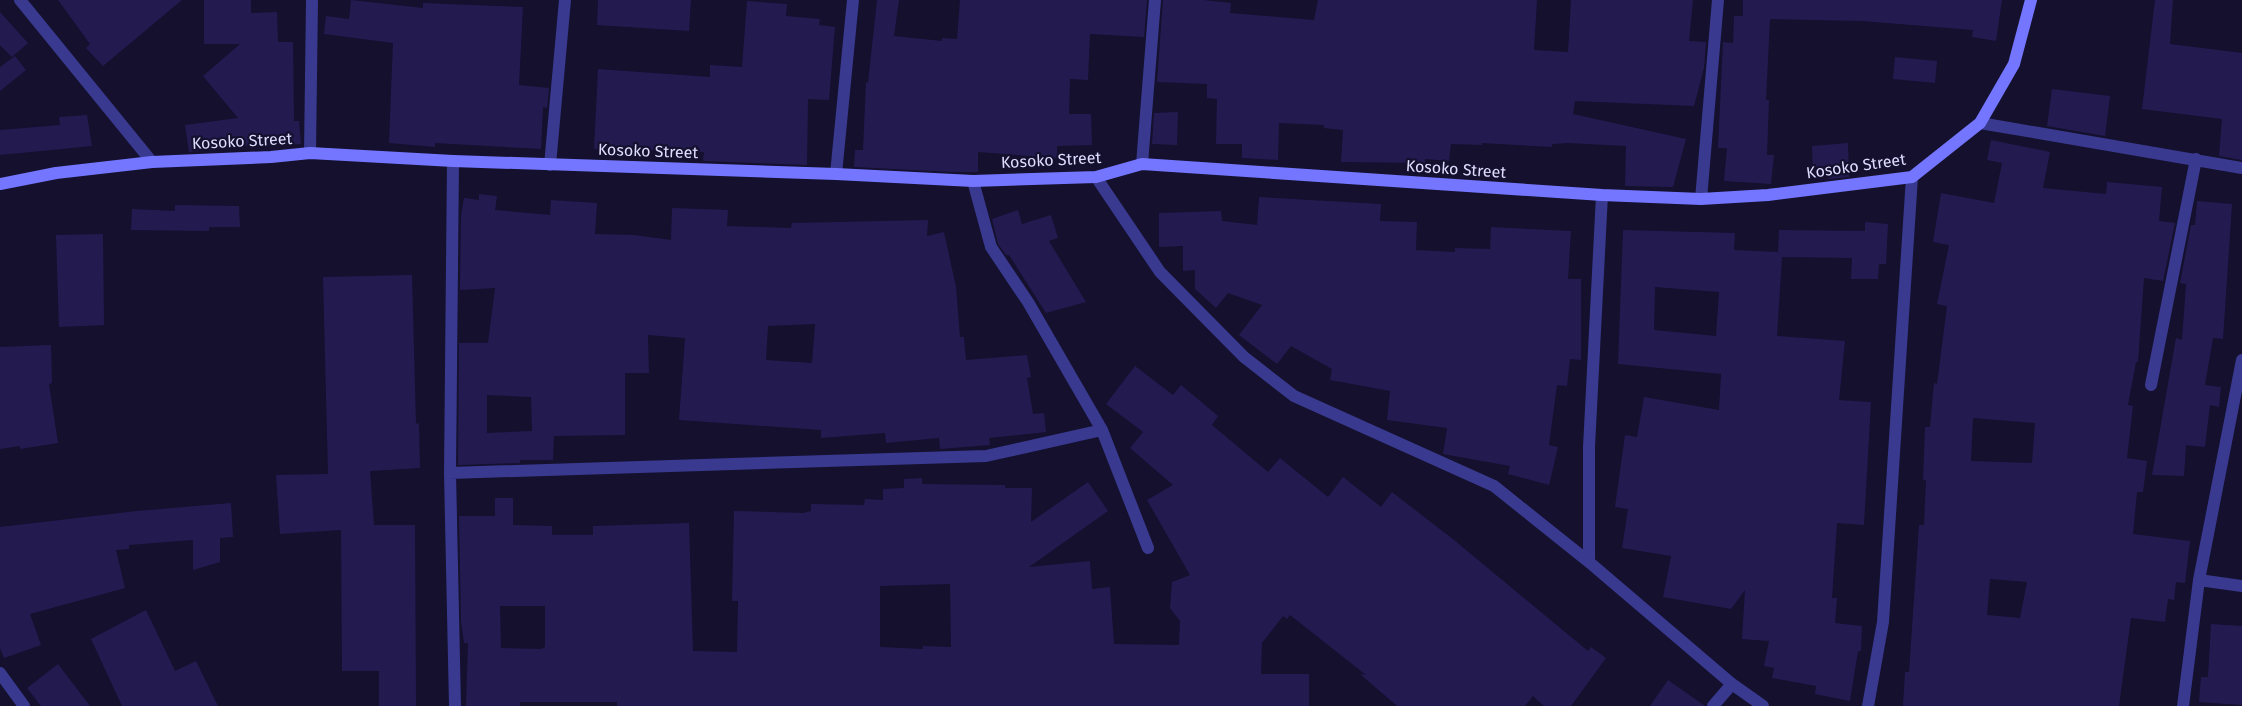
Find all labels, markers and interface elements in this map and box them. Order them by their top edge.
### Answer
street label: Kosoko Street [191,129,293,153]
street label: Kosoko Street [597,140,699,162]
street label: Kosoko Street [1000,148,1102,172]
street label: Kosoko Street [1805,150,1907,182]
street label: Kosoko Street [1405,156,1507,182]

